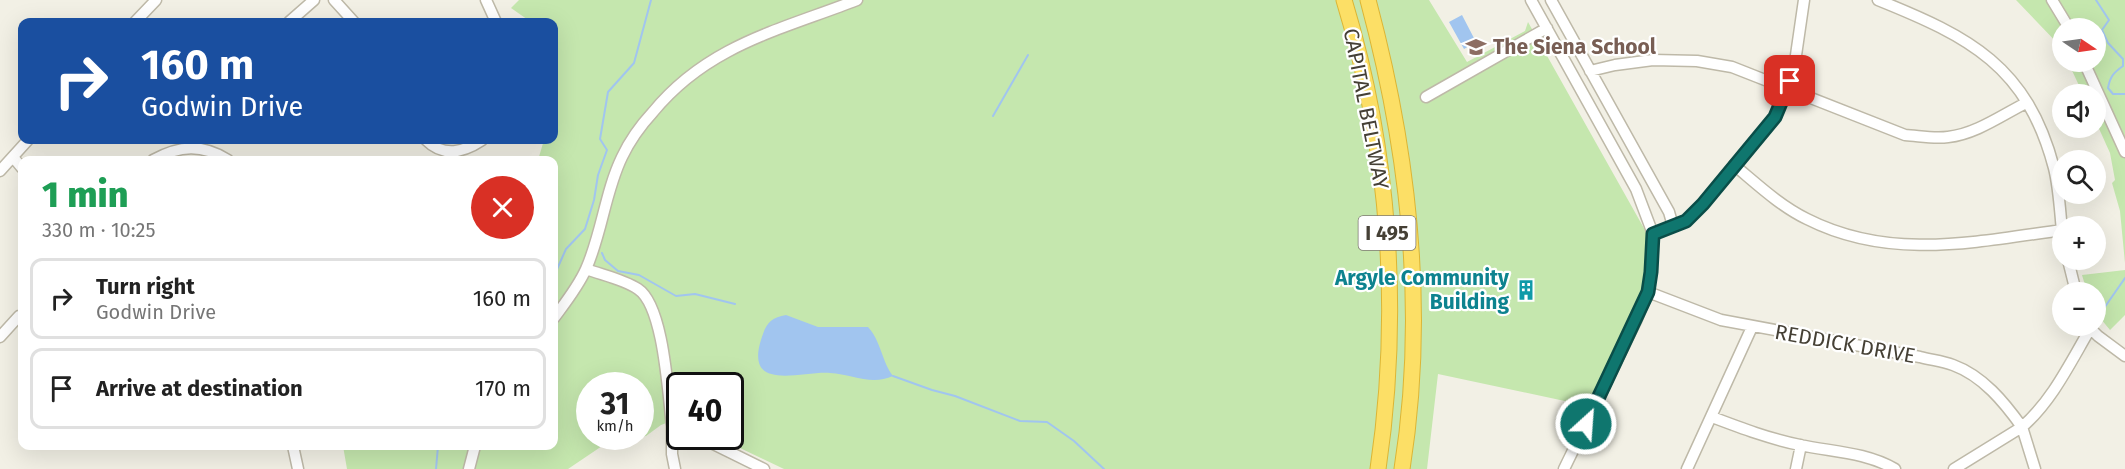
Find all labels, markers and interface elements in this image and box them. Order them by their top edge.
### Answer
north arrow [2052,18,2106,72]
map controls [2052,18,2106,336]
street label: CAPITAL BELTWAY [1338,26,1394,192]
place label: The Siena School [1493,34,1657,60]
school or university icon: The Siena School [1464,35,1488,59]
text: 160 m [141,40,254,90]
icon: right [42,42,120,120]
pin [1764,55,1815,106]
icon: arrive [1773,64,1806,97]
button: sound [2052,84,2106,138]
text: Godwin Drive [141,91,303,123]
button: search [2052,150,2106,204]
text: 1 min [42,173,128,217]
button: close [471,176,534,239]
road number: I 495 [1358,216,1416,250]
button: + [2052,216,2106,270]
text: 330 m · 10:25 [42,218,156,242]
place label: Argyle Community Building [1334,265,1509,315]
text: Turn right [96,273,195,300]
building icon: Argyle Community Building [1514,278,1538,302]
icon: right [45,282,78,315]
button: − [2052,282,2106,336]
text: 160 m [473,285,531,312]
text: Godwin Drive [96,300,216,324]
street label: REDDICK DRIVE [1773,319,1917,369]
icon: arrive [45,372,78,405]
speed limit sign: 40 [666,372,744,450]
text: Arrive at destination [96,375,303,402]
text: 170 m [475,375,531,402]
text: 31 [601,386,629,422]
position arrow [1554,392,1618,456]
text: km/h [596,417,634,435]

